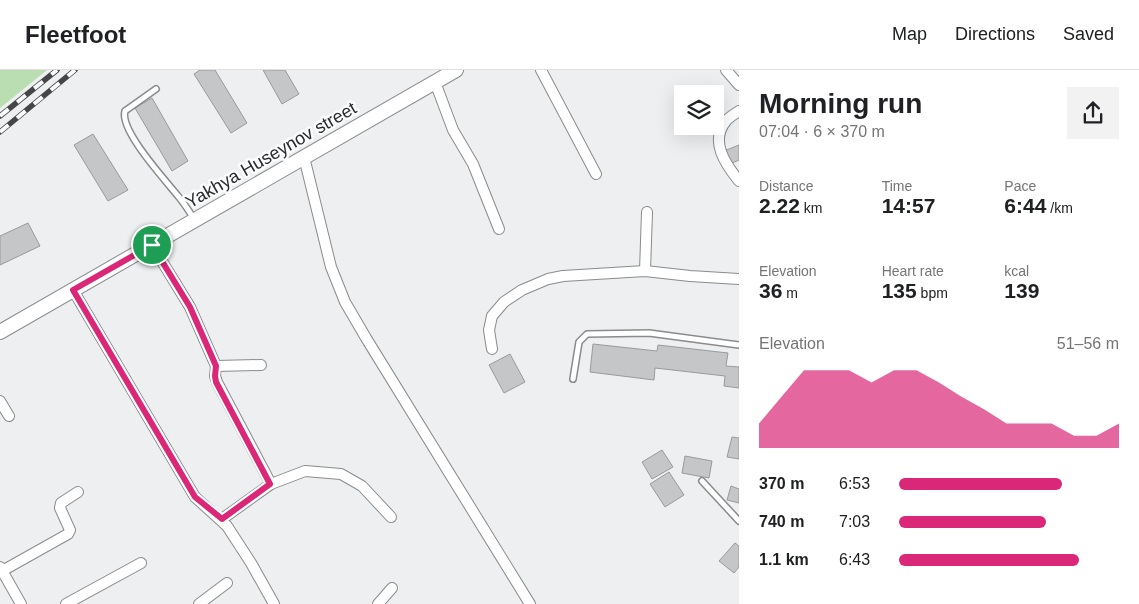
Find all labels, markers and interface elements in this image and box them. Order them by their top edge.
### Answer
text: Fleetfoot [25,21,126,48]
text: Map [892,24,927,44]
text: Directions [955,24,1035,44]
text: Saved [1063,24,1114,44]
map controls [674,85,724,135]
button: layers [674,85,724,135]
button: share [1067,87,1119,139]
text: Morning run [759,88,922,119]
street label: Yakhya Huseynov street [182,98,360,212]
text: 07:04 · 6 × 370 m [759,123,885,140]
text: Distance [759,178,813,194]
text: Time [882,178,912,194]
text: Pace [1004,178,1036,194]
text: 2.22 [759,194,800,217]
text: 14:57 [882,194,935,217]
text: 6:44 [1004,194,1046,217]
text: km [800,200,822,216]
text: /km [1046,200,1073,216]
pin [131,224,173,266]
icon: arrive [138,231,166,259]
text: Elevation [759,263,817,279]
text: Heart rate [882,263,944,279]
text: kcal [1004,263,1029,279]
text: 36 [759,279,782,302]
text: 135 [882,279,917,302]
text: 139 [1004,279,1039,302]
text: m [782,285,798,301]
text: bpm [917,285,948,301]
text: Elevation [759,335,825,352]
text: 51–56 m [1057,335,1119,352]
text: 370 m [759,475,804,492]
text: 6:53 [839,475,870,492]
text: 740 m [759,513,804,530]
text: 7:03 [839,513,870,530]
text: 1.1 km [759,551,809,568]
text: 6:43 [839,551,870,568]

